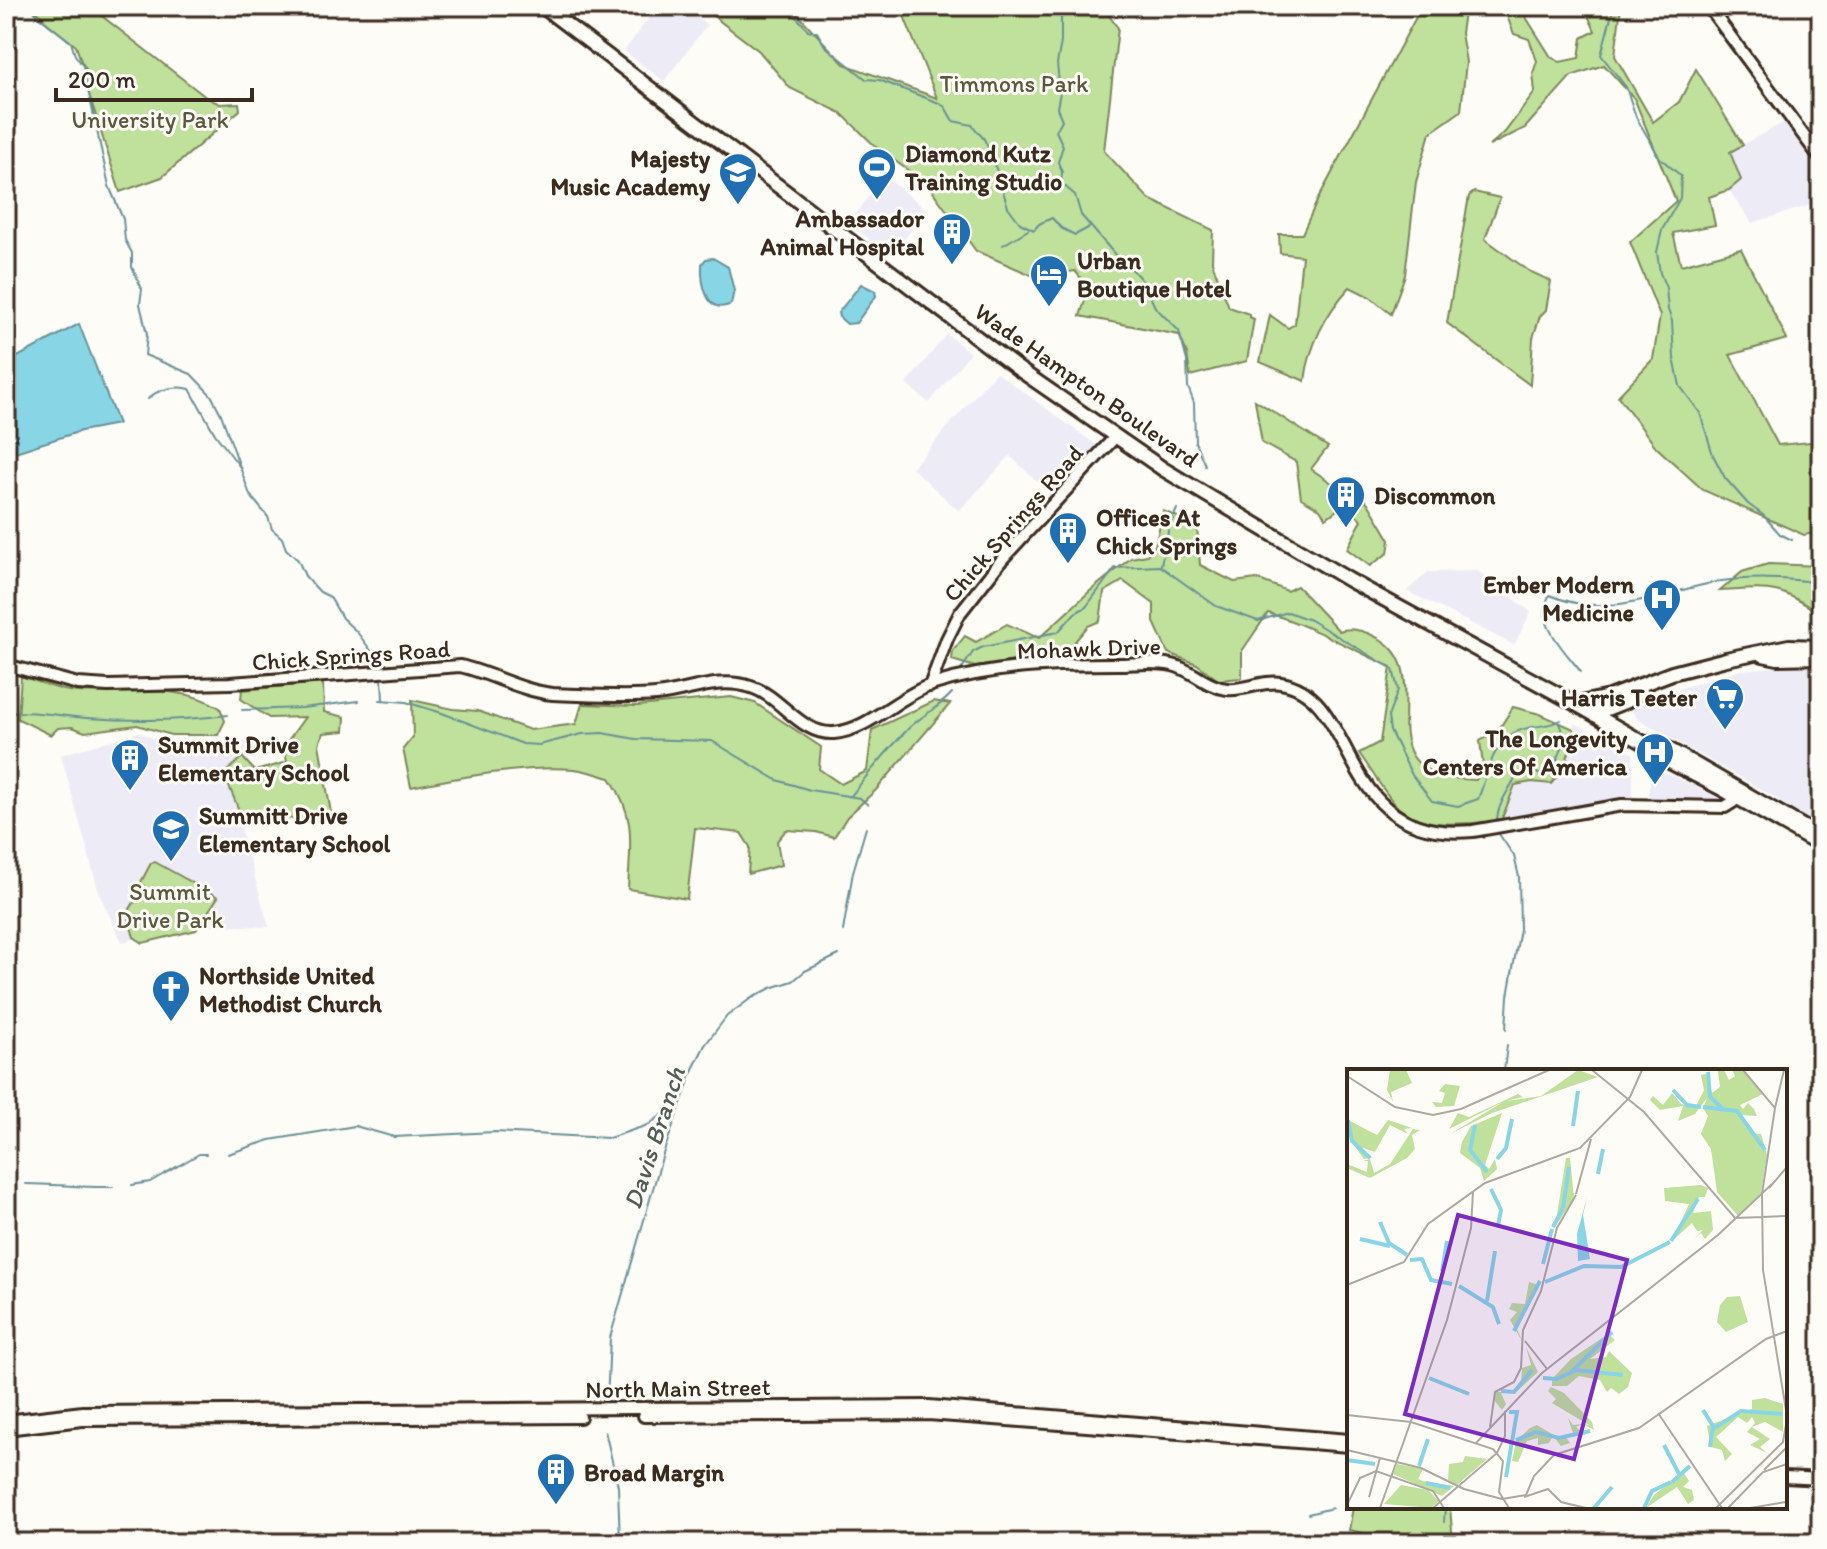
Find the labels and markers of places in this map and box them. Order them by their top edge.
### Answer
place label: Diamond Kutz Training Studio [904,139,1062,197]
place label: Majesty Music Academy [550,144,711,202]
sports icon: Diamond Kutz Training Studio [856,146,898,201]
school or university icon: Majesty Music Academy [717,151,759,206]
place label: Ambassador Animal Hospital [760,204,924,262]
building icon: Ambassador Animal Hospital [931,211,973,266]
place label: Urban Boutique Hotel [1077,246,1232,304]
hotel icon: Urban Boutique Hotel [1028,253,1070,308]
building icon: Discommon [1325,474,1367,529]
place label: Discommon [1374,481,1495,510]
place label: Offices At Chick Springs [1096,503,1238,561]
building icon: Offices At Chick Springs [1047,510,1089,565]
place label: Ember Modern Medicine [1483,570,1634,627]
hospital icon: Ember Modern Medicine [1641,577,1683,632]
supermarket icon: Harris Teeter [1704,676,1746,731]
place label: Harris Teeter [1561,683,1698,712]
place label: The Longevity Centers Of America [1423,724,1628,781]
place label: Summit Drive Elementary School [158,730,350,788]
hospital icon: The Longevity Centers Of America [1634,731,1676,786]
building icon: Summit Drive Elementary School [109,737,151,792]
place label: Summitt Drive Elementary School [199,801,391,859]
school or university icon: Summitt Drive Elementary School [150,808,192,863]
place label: Northside United Methodist Church [199,961,382,1018]
church icon: Northside United Methodist Church [150,968,192,1023]
building icon: Broad Margin [535,1451,577,1506]
place label: Broad Margin [584,1458,724,1488]

